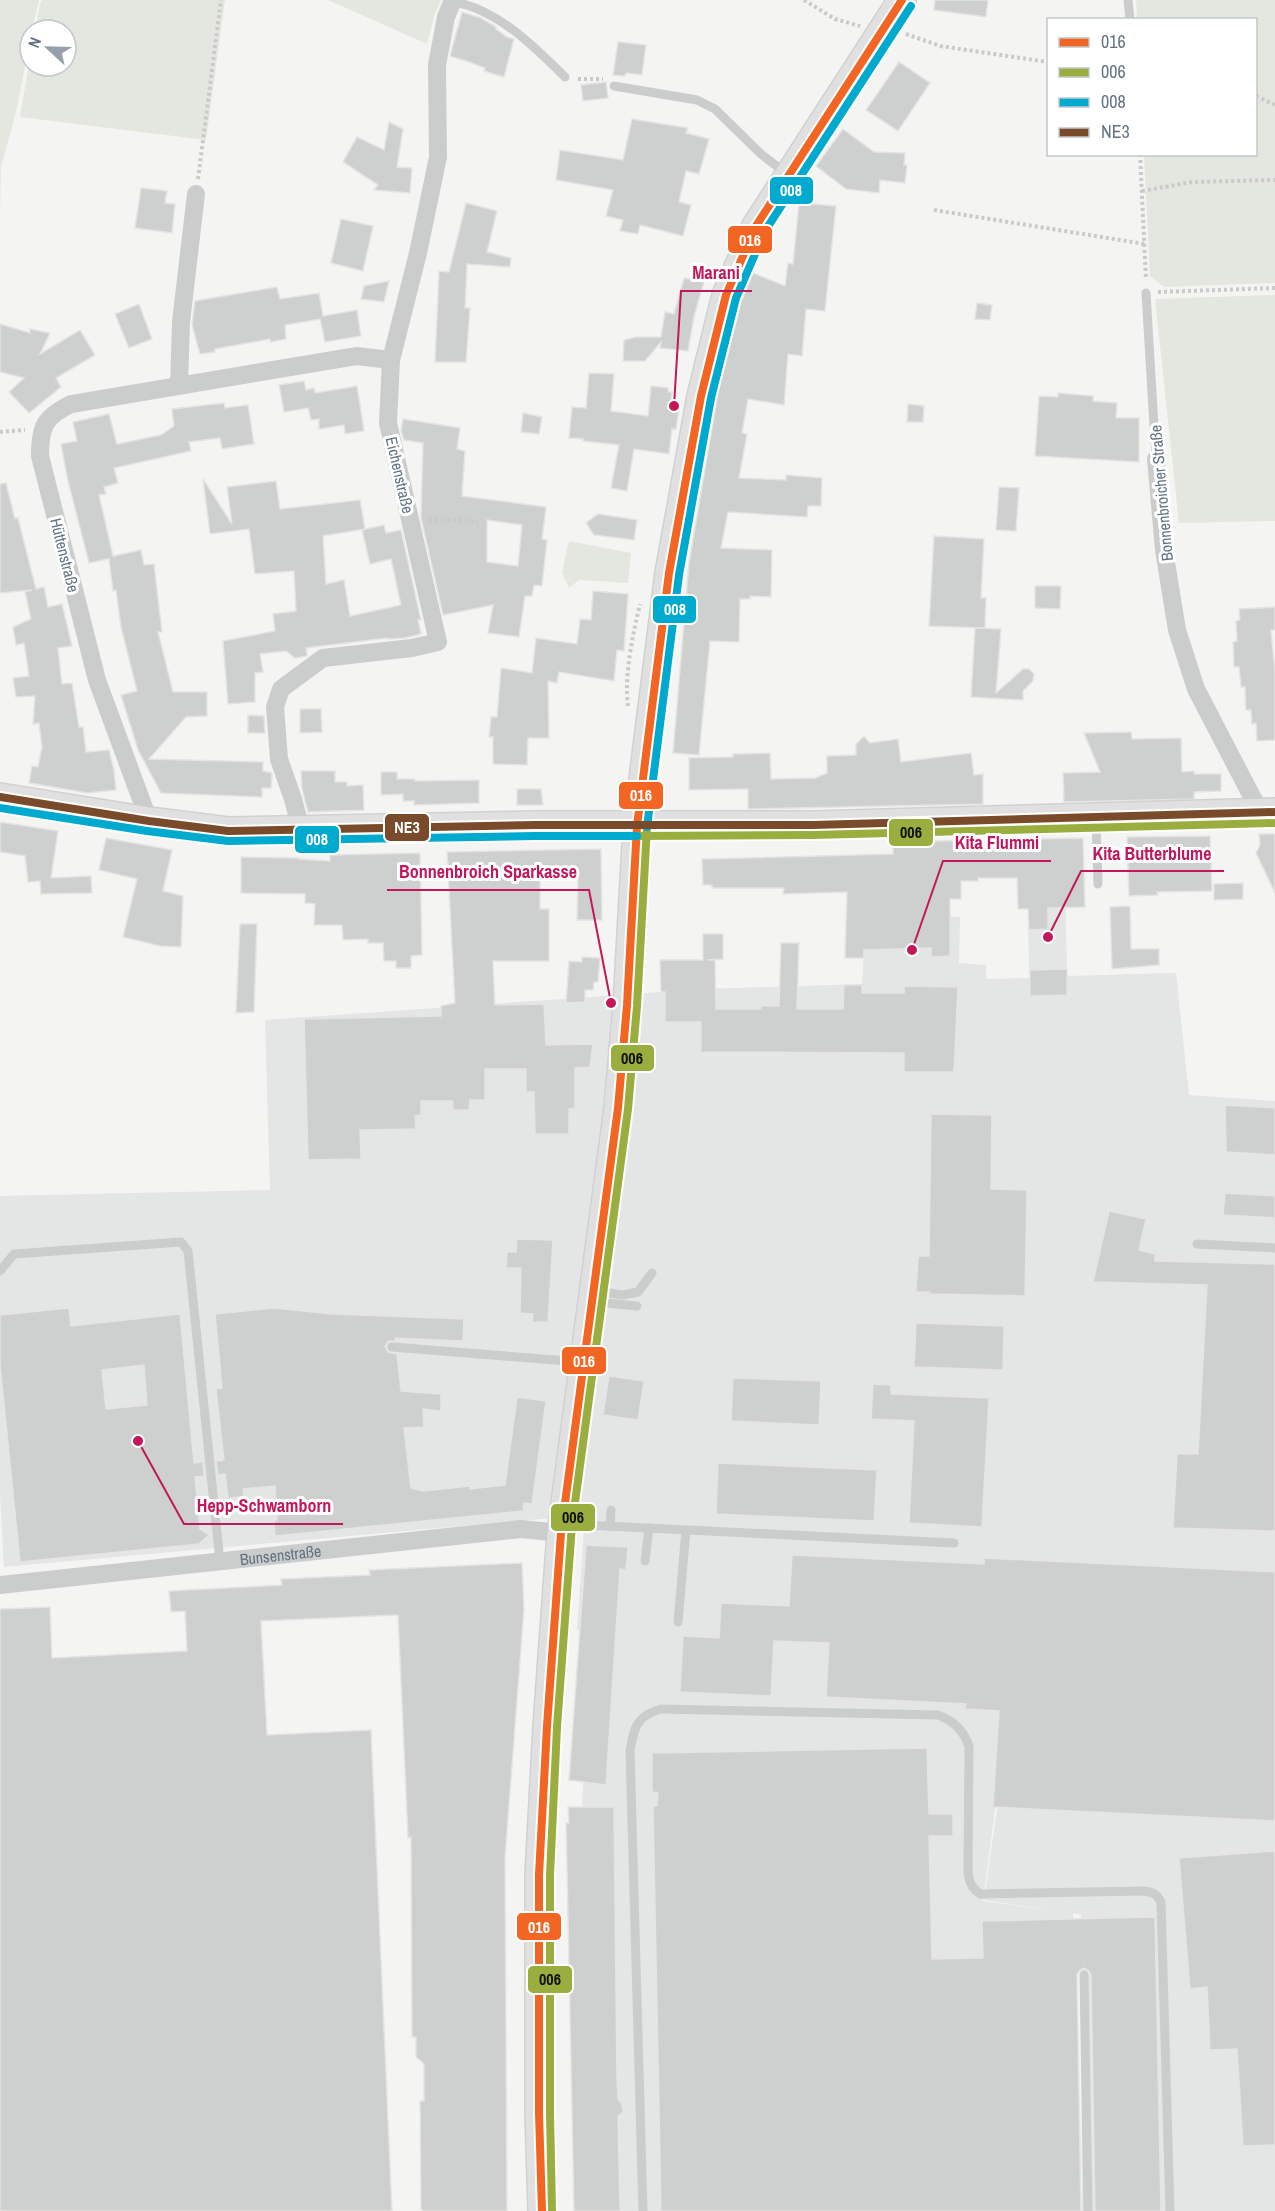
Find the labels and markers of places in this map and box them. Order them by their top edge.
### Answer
callout: Marani [681,255,752,291]
callout: Kita Flummi [943,825,1051,861]
callout: Kita Butterblume [1081,835,1224,871]
callout: Bonnenbroich Sparkasse [387,854,589,890]
callout: Hepp-Schwamborn [184,1488,343,1524]

